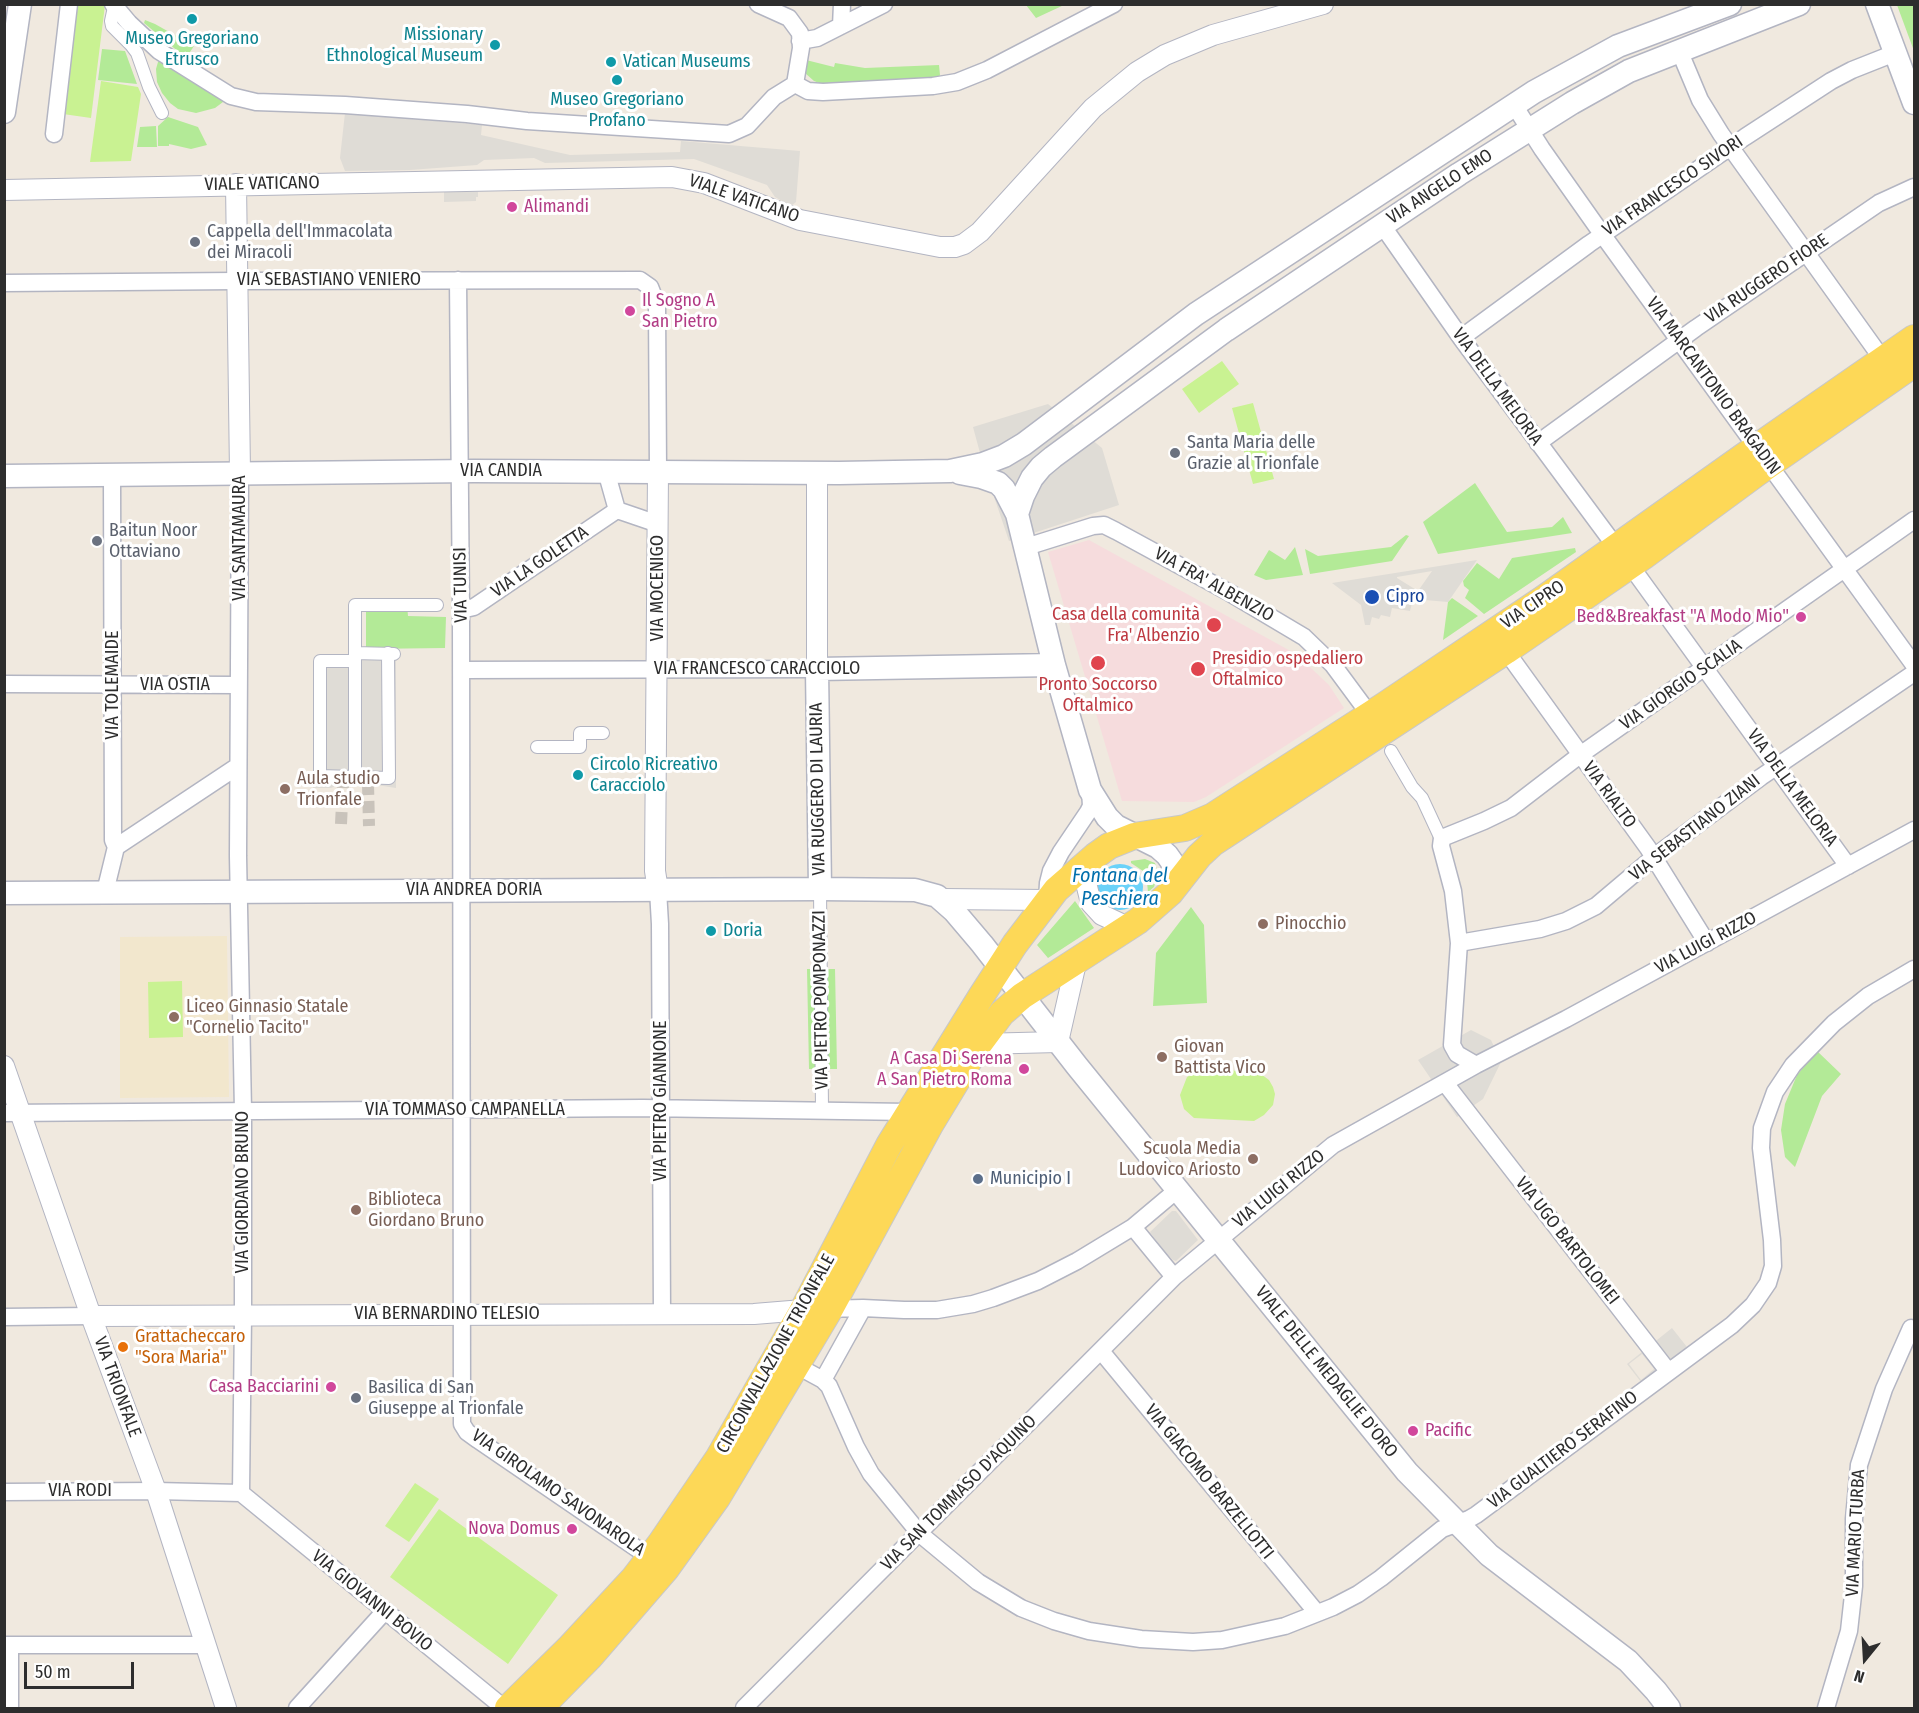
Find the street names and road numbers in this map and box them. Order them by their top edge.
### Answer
street label: VIA FRANCESCO SIVORI [1599,131,1747,241]
street label: VIA ANGELO EMO [1383,145,1497,229]
street label: VIALE VATICANO [686,170,802,228]
street label: VIALE VATICANO [204,172,320,196]
street label: VIA RUGGERO FIORE [1701,230,1833,328]
street label: VIA SEBASTIANO VENIERO [237,269,421,291]
street label: VIA MARCANTONIO BRAGADIN [1641,293,1785,479]
street label: VIA DELLA MELORIA [1447,324,1547,450]
street label: VIA CANDIA [460,460,542,482]
street label: VIA SANTAMAURA [229,475,251,601]
street label: VIA LA GOLETTA [487,522,593,602]
street label: VIA MOCENIGO [647,535,669,641]
street label: VIA FRA' ALBENZIO [1150,543,1278,627]
street label: VIA TUNISI [450,547,472,623]
street label: VIA CIPRO [1497,576,1569,634]
street label: VIA TOLEMAIDE [102,631,124,739]
street label: VIA GIORGIO SCALIA [1616,635,1746,735]
street label: VIA FRANCESCO CARACCIOLO [654,658,860,680]
street label: VIA OSTIA [140,674,210,696]
street label: VIA RUGGERO DI LAURIA [806,702,830,876]
street label: VIA DELLA MELORIA [1742,725,1842,851]
street label: VIA RIALTO [1578,757,1640,833]
street label: VIA SEBASTIANO ZIANI [1625,770,1765,886]
street label: VIA ANDREA DORIA [406,879,542,901]
street label: VIA LUIGI RIZZO [1652,907,1760,979]
street label: VIA PIETRO POMPONAZZI [809,910,833,1090]
street label: VIA PIETRO GIANNONE [650,1021,672,1181]
street label: VIA TOMMASO CAMPANELLA [365,1099,565,1121]
street label: VIA GIORDANO BRUNO [232,1111,254,1273]
street label: VIA LUIGI RIZZO [1229,1145,1329,1233]
street label: VIA UGO BARTOLOMEI [1510,1173,1624,1309]
street label: CIRCONVALLAZIONE TRIONFALE [712,1251,840,1457]
street label: VIALE DELLE MEDAGLIE D'ORO [1250,1282,1402,1462]
street label: VIA BERNARDINO TELESIO [354,1303,540,1325]
street label: VIA TRIONFALE [89,1334,145,1440]
street label: VIA GUALTIERO SERAFINO [1484,1386,1642,1514]
street label: VIA GIACOMO BARZELLOTTI [1140,1400,1278,1564]
street label: VIA SAN TOMMASO D'AQUINO [877,1411,1041,1575]
street label: VIA GIROLAMO SAVONAROLA [467,1425,649,1561]
street label: VIA MARIO TURBA [1842,1469,1870,1597]
street label: VIA RODI [48,1480,112,1502]
street label: VIA GIOVANNI BOVIO [307,1546,437,1656]

